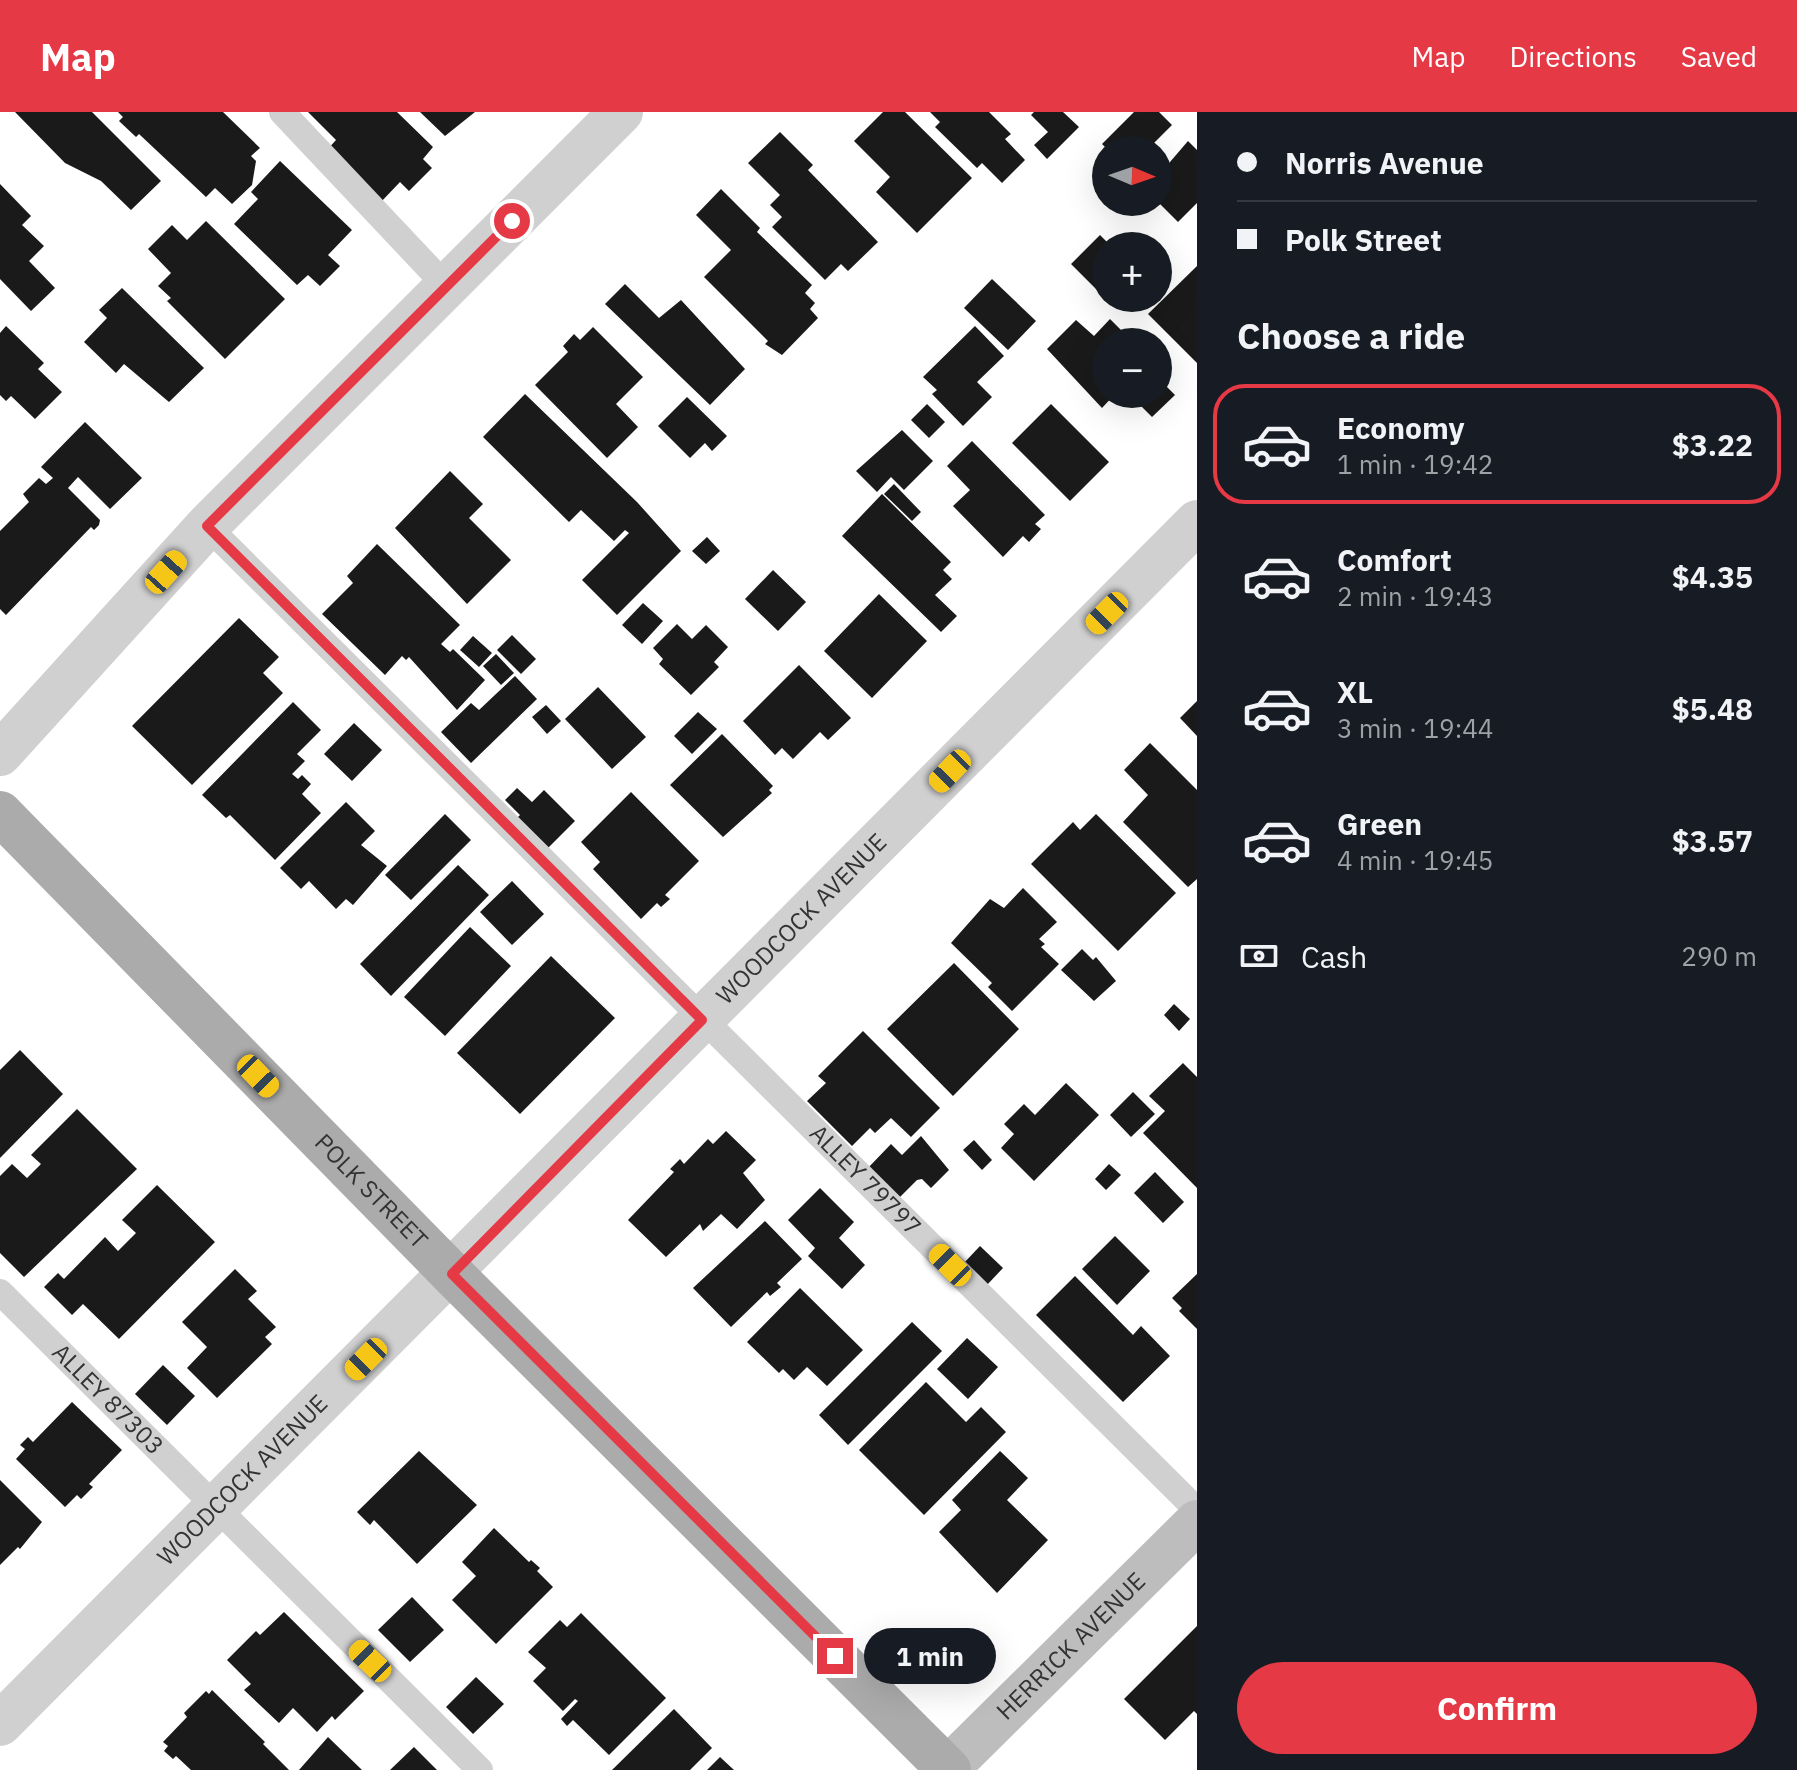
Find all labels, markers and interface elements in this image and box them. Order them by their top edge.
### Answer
text: Map [40,32,116,81]
text: Map [1411,38,1465,75]
text: Directions [1509,38,1637,75]
text: Saved [1681,38,1757,75]
north arrow [1092,136,1172,216]
map controls [1092,136,1172,408]
text: Norris Avenue [1285,143,1484,182]
route start [494,203,530,239]
text: Polk Street [1285,220,1442,259]
button: + [1092,232,1172,312]
text: Choose a ride [1237,312,1465,359]
button: − [1092,328,1172,408]
icon: car [1241,408,1313,480]
text: Economy [1337,408,1465,447]
text: $3.22 [1672,425,1753,464]
text: 1 min · 19:42 [1337,447,1493,481]
icon: car [1241,540,1313,612]
text: Comfort [1337,540,1452,579]
car [141,546,191,598]
text: $4.35 [1672,557,1753,596]
text: 2 min · 19:43 [1337,579,1493,613]
car [1082,588,1132,638]
icon: car [1241,672,1313,744]
text: XL [1337,672,1373,711]
text: $5.48 [1672,689,1753,728]
text: 3 min · 19:44 [1337,711,1493,745]
car [925,745,975,797]
icon: car [1241,804,1313,876]
text: Green [1337,804,1422,843]
text: $3.57 [1672,821,1753,860]
street label: WOODCOCK AVENUE [709,826,893,1011]
text: 4 min · 19:45 [1337,843,1493,877]
icon: cash [1237,934,1281,978]
text: Cash [1301,937,1367,976]
text: 290 m [1681,939,1757,973]
car [233,1050,283,1102]
street label: ALLEY 79797 [803,1117,929,1242]
street label: POLK STREET [308,1126,436,1255]
car [925,1240,975,1290]
car [341,1334,391,1384]
street label: ALLEY 87303 [46,1336,171,1461]
street label: WOODCOCK AVENUE [150,1387,334,1572]
street label: HERRICK AVENUE [989,1565,1152,1726]
callout: 1 min [863,1628,995,1684]
car [344,1636,396,1686]
route end [817,1638,853,1674]
text: 1 min [896,1639,964,1673]
button: Confirm [1237,1662,1757,1754]

